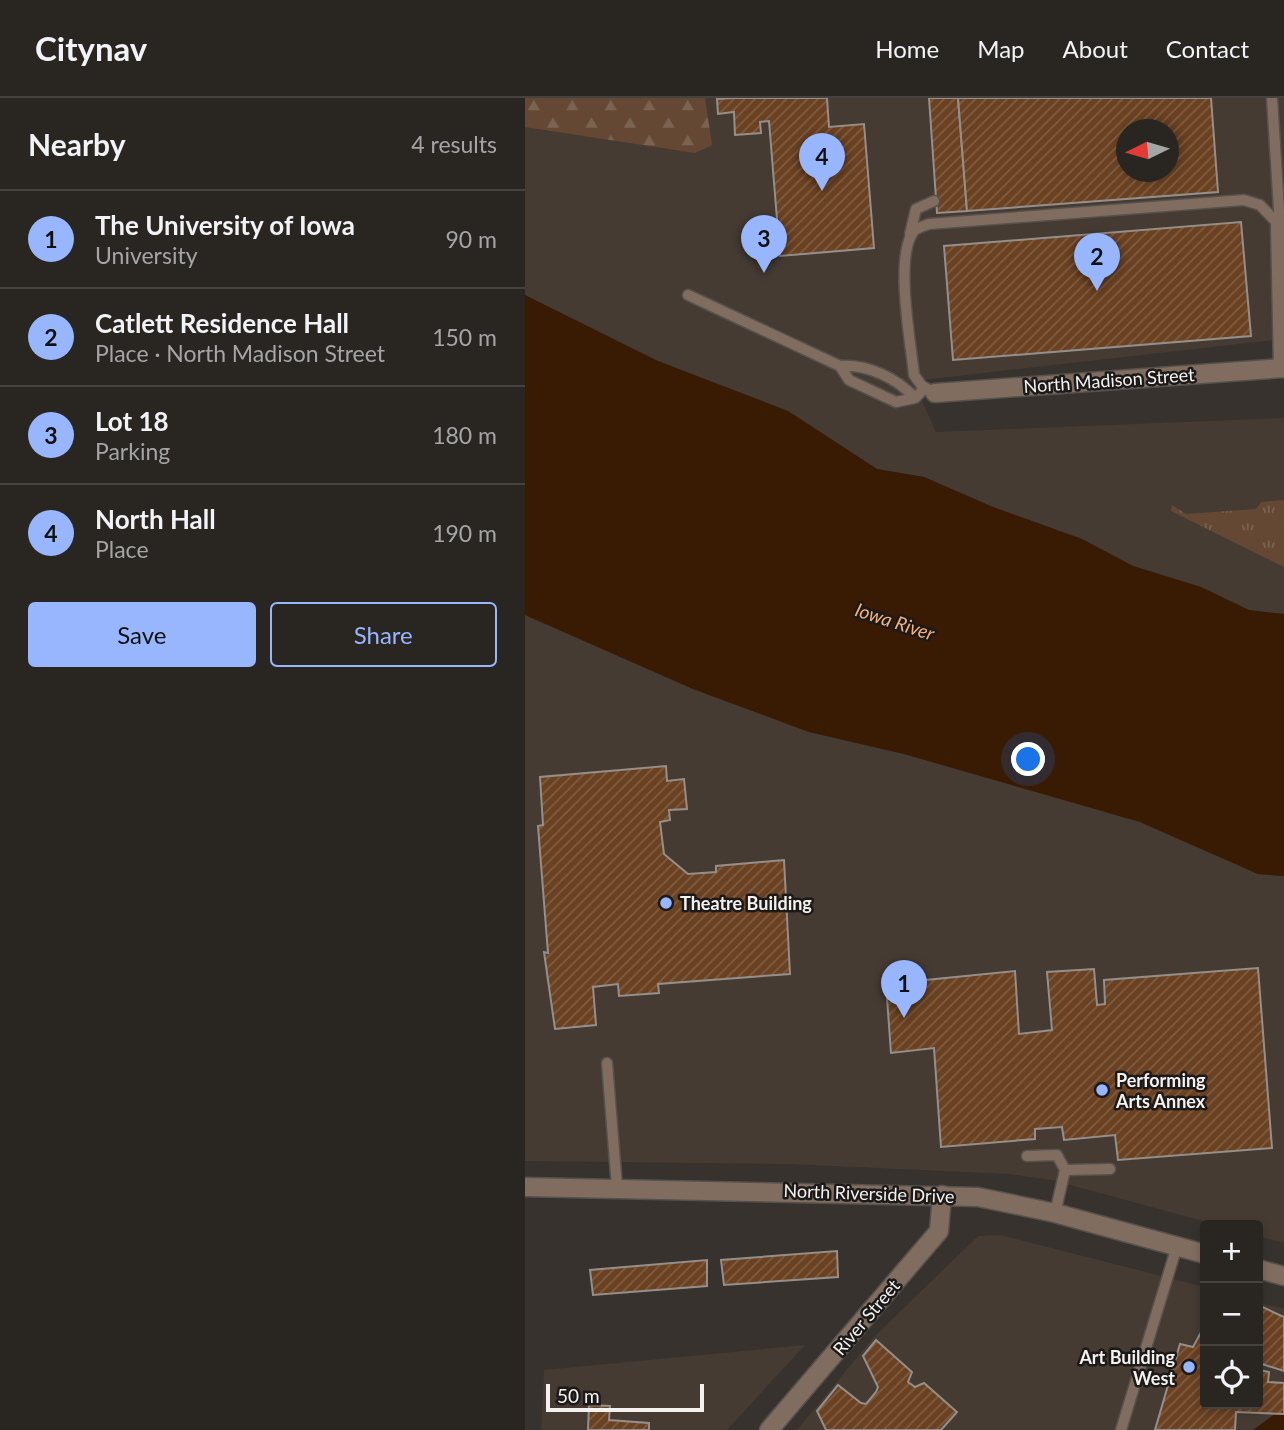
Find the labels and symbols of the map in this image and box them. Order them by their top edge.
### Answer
north arrow [1116,119,1179,182]
pin: 4 [799,133,845,191]
pin: 3 [741,215,787,273]
pin: 2 [1074,233,1120,291]
street label: North Madison Street [1023,363,1196,397]
water label: Iowa River [852,597,938,645]
your location [1011,742,1045,776]
place label: Theatre Building [680,892,812,914]
marker: Theatre Building [658,895,674,911]
pin: 1 [881,960,927,1018]
place label: Performing Arts Annex [1115,1069,1206,1112]
marker: Performing Arts Annex [1094,1082,1110,1098]
street label: North Riverside Drive [783,1179,955,1207]
street label: River Street [828,1274,904,1359]
place label: Art Building West [1078,1346,1175,1389]
marker: Art Building West [1181,1359,1197,1375]
scale bar [546,1381,703,1413]

